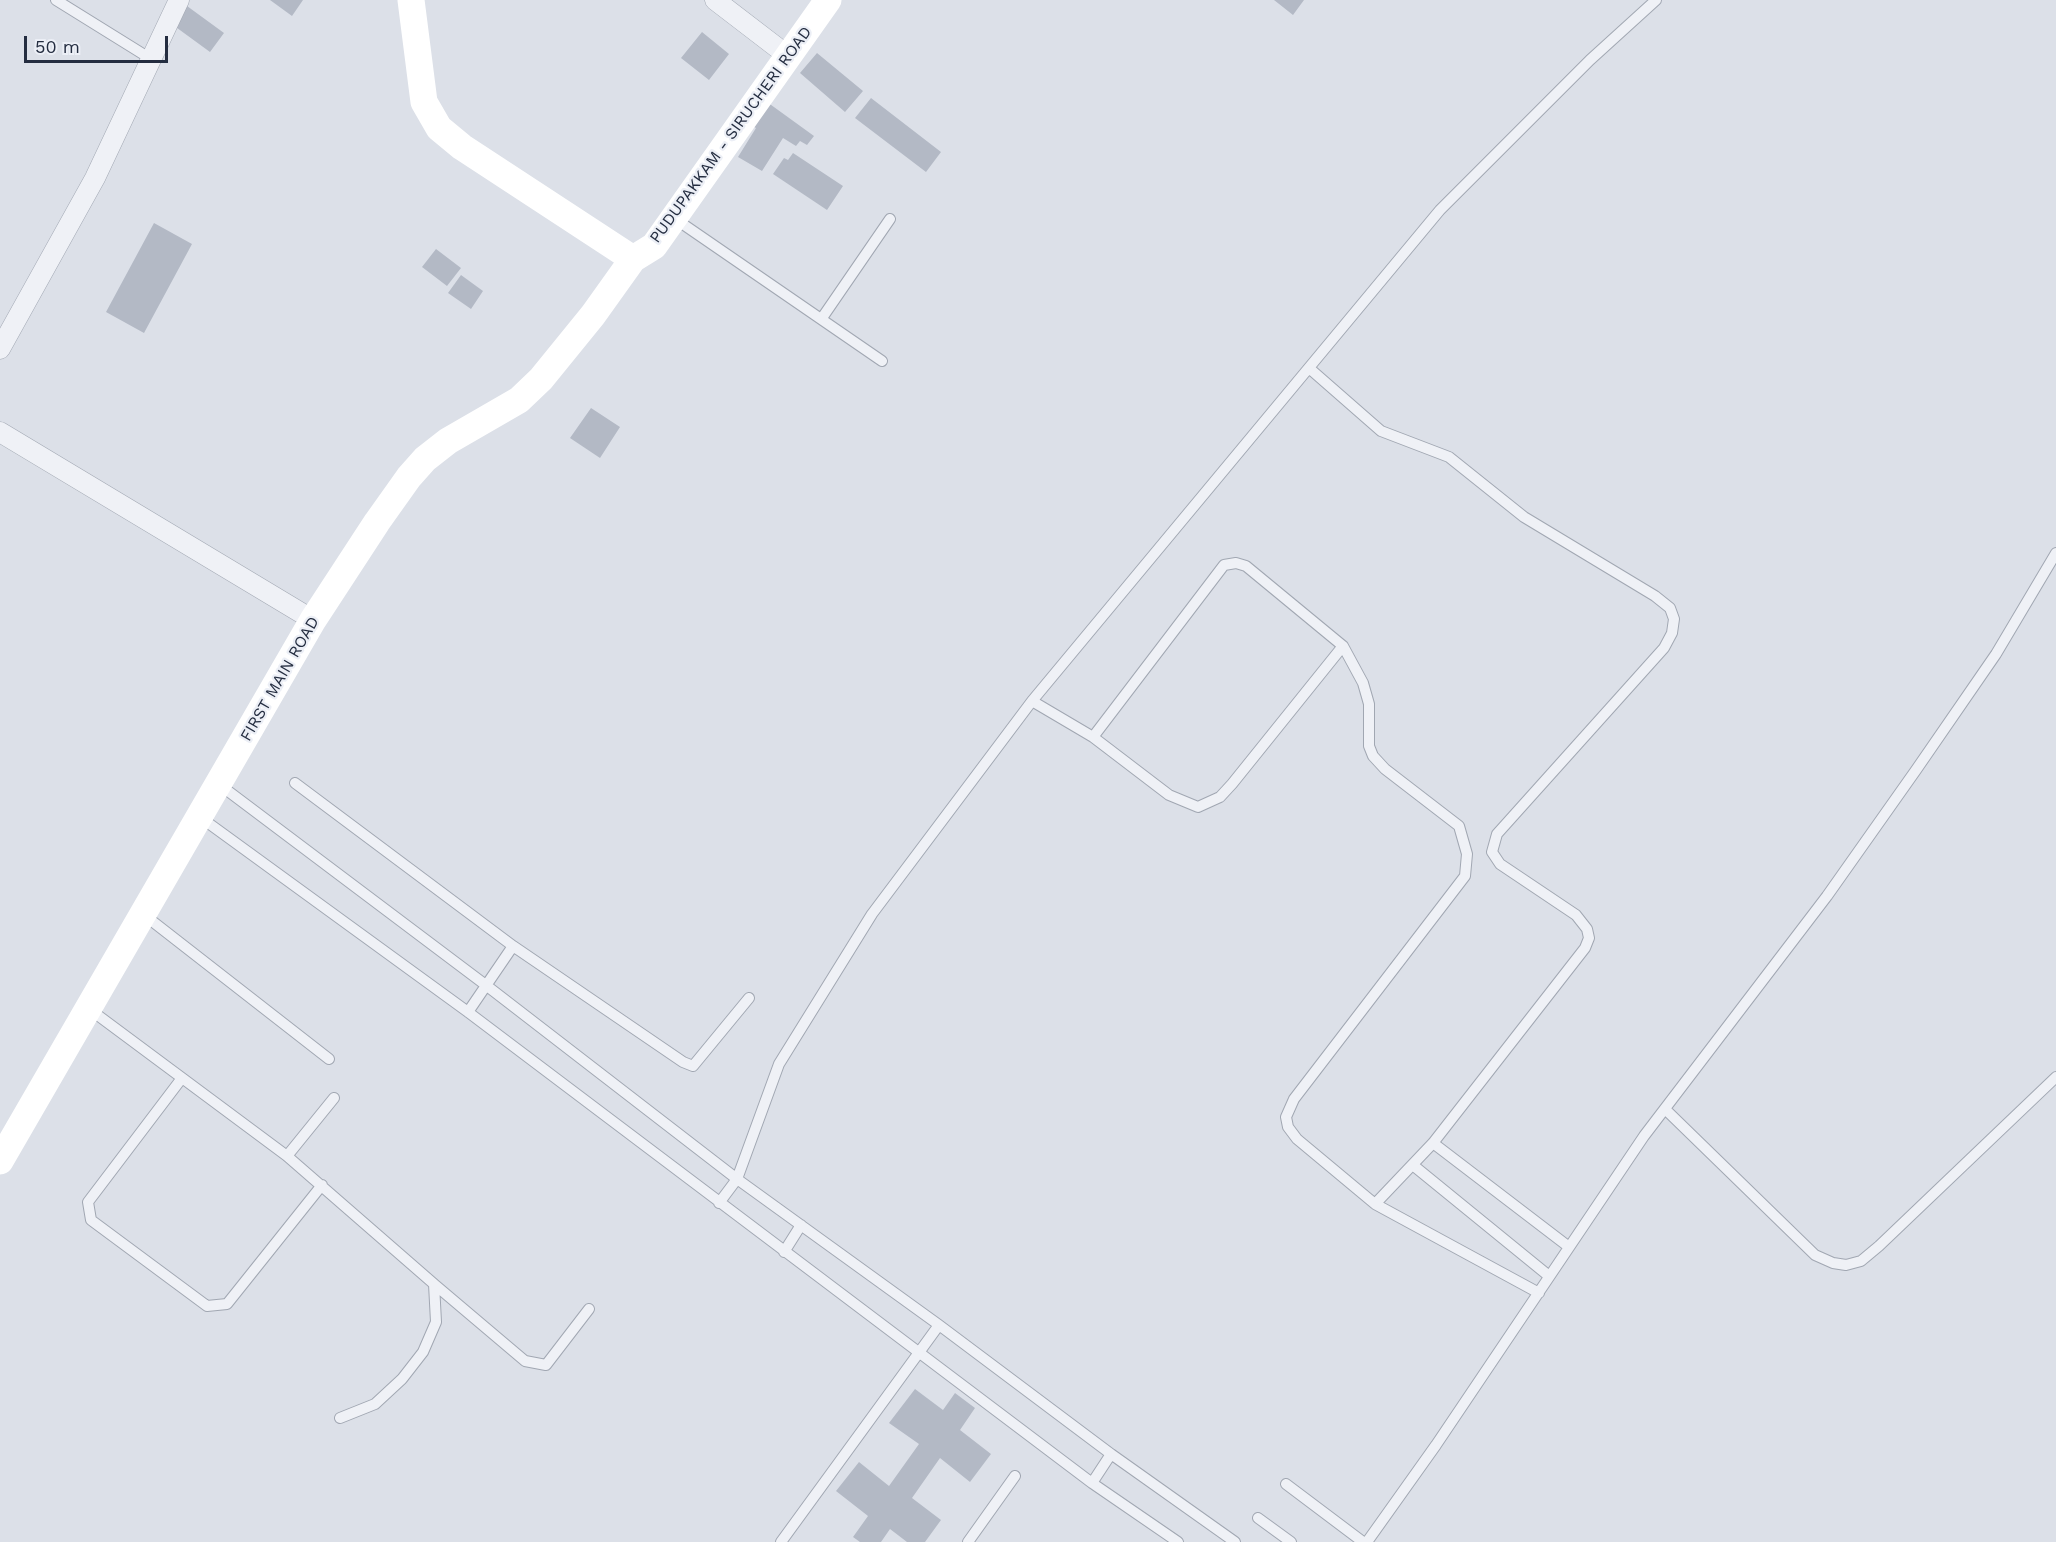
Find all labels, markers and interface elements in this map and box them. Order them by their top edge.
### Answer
street label: PUDUPAKKAM - SIRUCHERI ROAD [646,23,816,247]
scale bar [27,24,171,62]
text: 50 m [35,36,80,57]
street label: FIRST MAIN ROAD [237,613,323,745]

